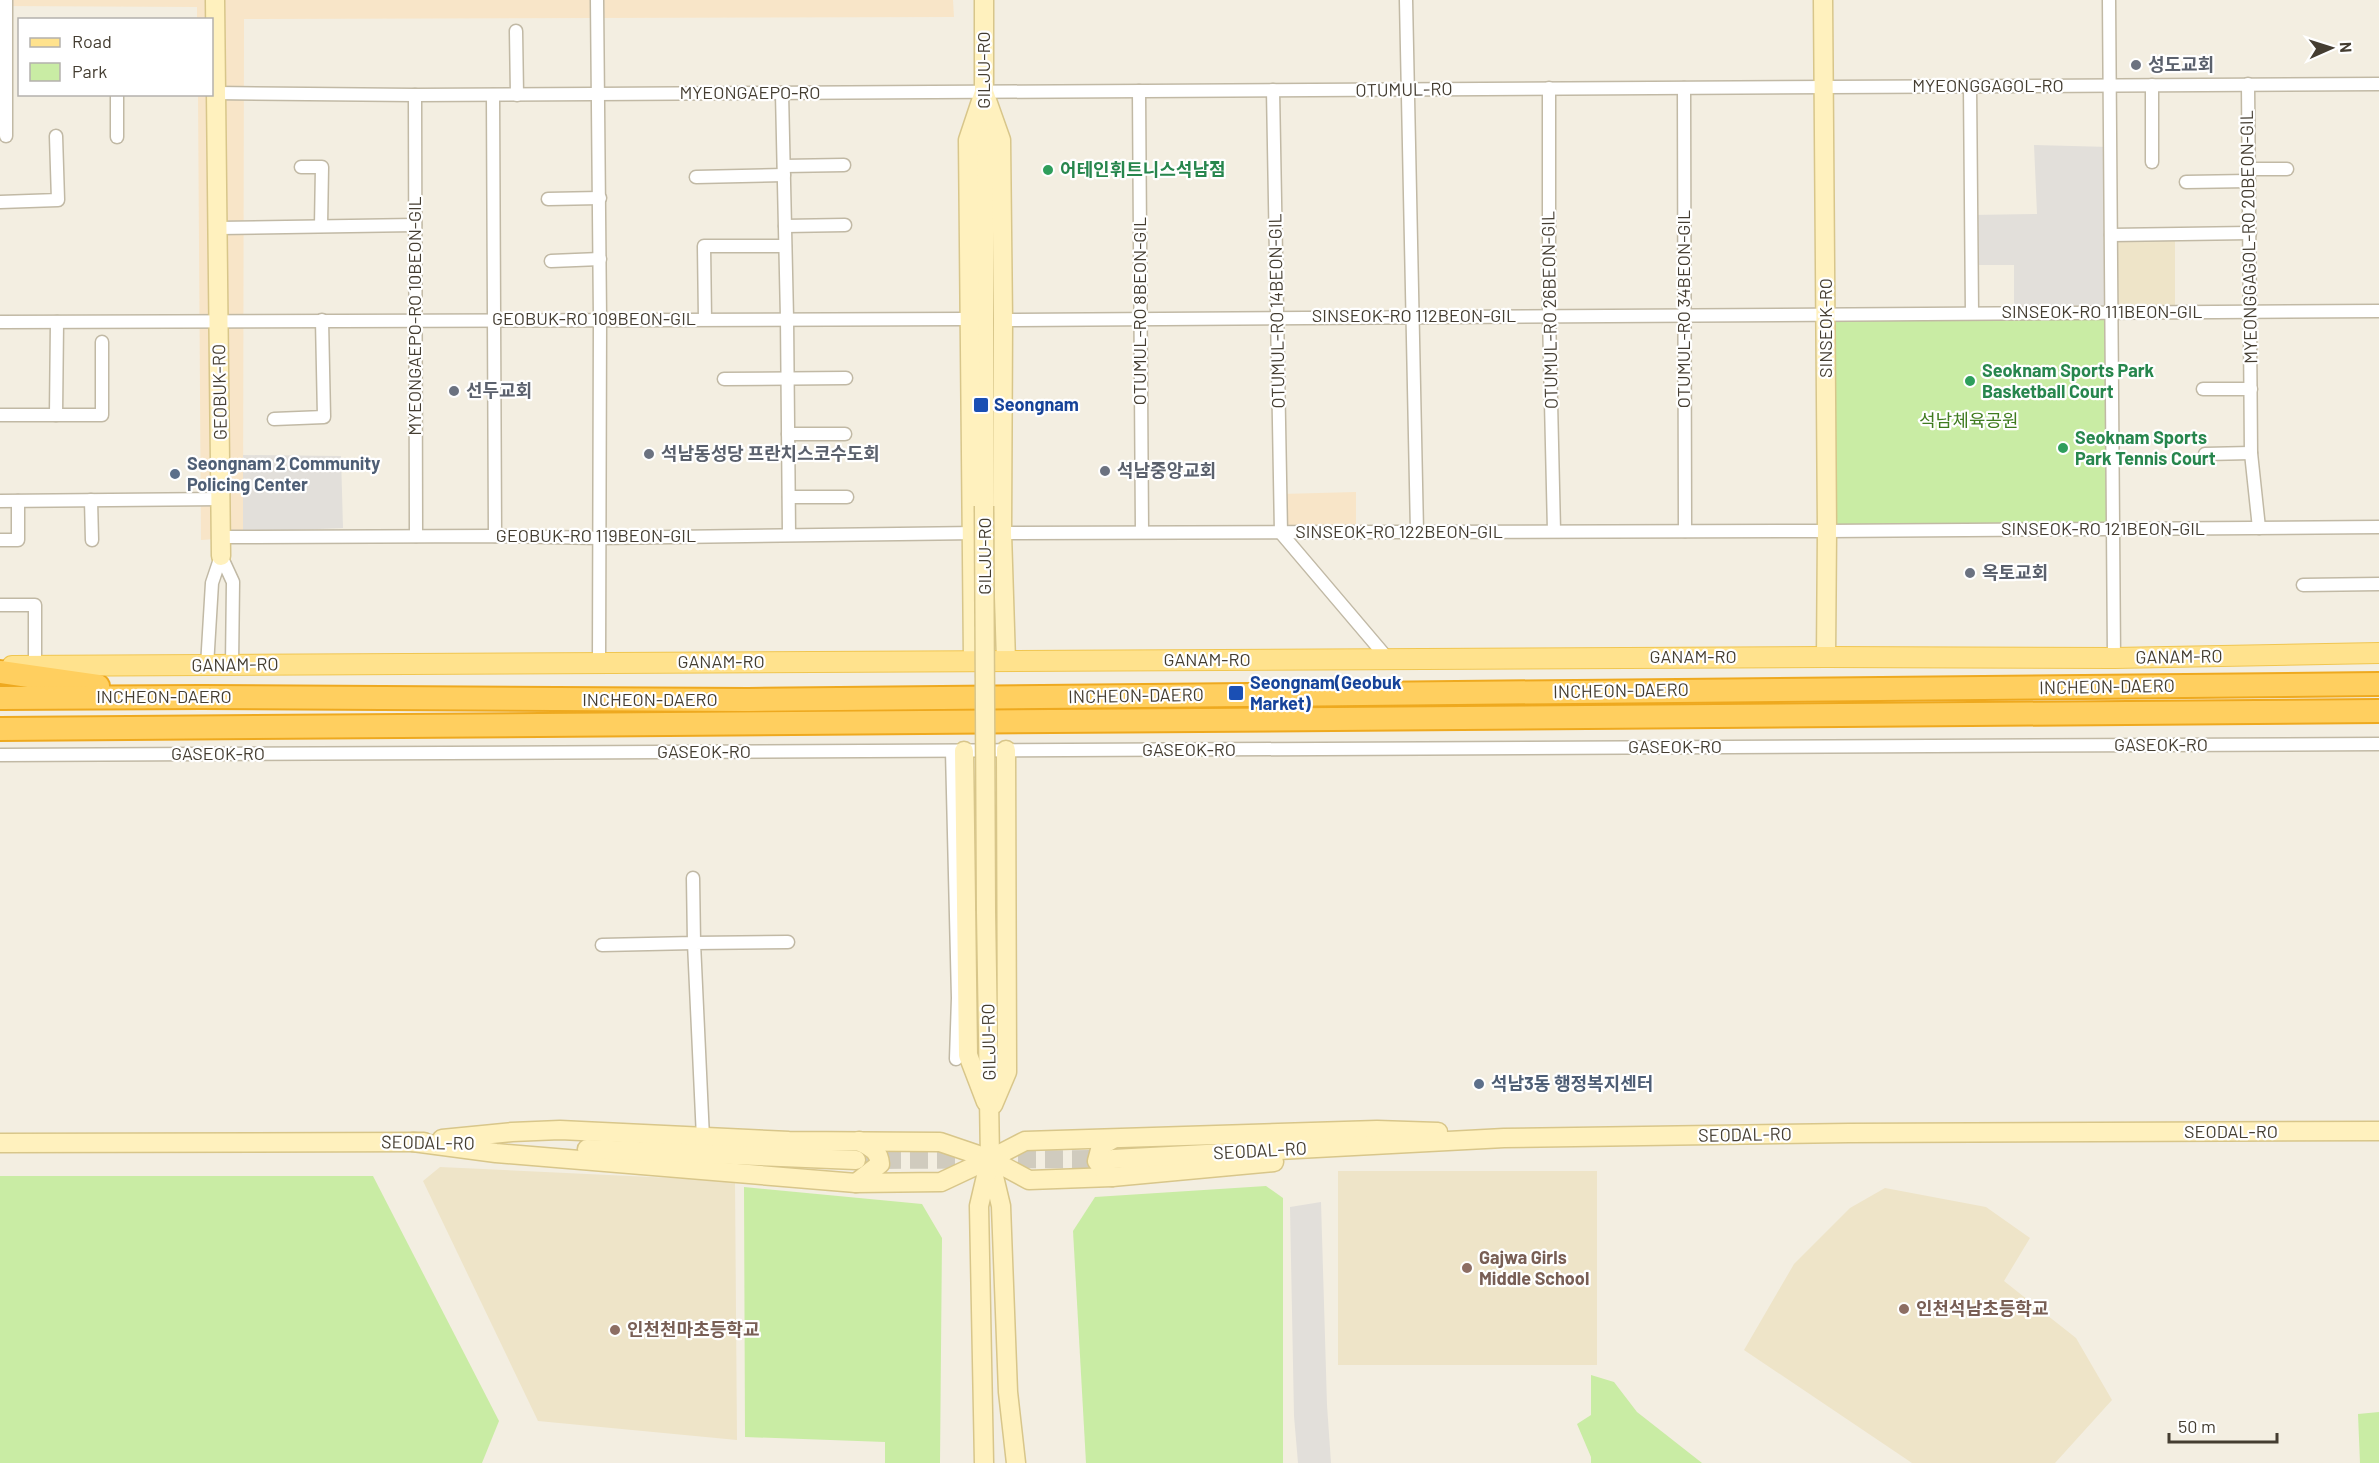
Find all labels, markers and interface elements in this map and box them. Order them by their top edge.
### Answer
legend [18,18,213,96]
north arrow [2301,18,2361,78]
text: Road [72,30,112,52]
street label: GILJU-RO [972,31,994,109]
text: N [2337,41,2356,53]
place label: 성도교회 [2148,53,2214,75]
marker: 성도교회 [2129,58,2143,72]
text: Park [72,60,107,82]
street label: MYEONGGAGOL-RO [1912,74,2064,96]
street label: OTUMUL-RO [1355,77,1453,101]
street label: MYEONGAEPO-RO [679,81,821,103]
street label: MYEONGGAGOL-RO 20BEON-GIL [2235,110,2261,364]
place label: 어테인휘트니스석남점 [1060,158,1226,180]
marker: 어테인휘트니스석남점 [1041,163,1055,177]
street label: MYEONGAEPO-RO 10BEON-GIL [403,196,425,436]
street label: OTUMUL-RO 34BEON-GIL [1672,210,1694,408]
street label: OTUMUL-RO 26BEON-GIL [1536,211,1562,409]
street label: OTUMUL-RO 14BEON-GIL [1263,213,1289,409]
street label: OTUMUL-RO 8BEON-GIL [1128,217,1150,405]
street label: SINSEOK-RO [1814,278,1836,378]
street label: SINSEOK-RO 111BEON-GIL [2001,300,2203,322]
street label: SINSEOK-RO 112BEON-GIL [1312,304,1516,326]
street label: GEOBUK-RO 109BEON-GIL [492,307,696,329]
street label: GEOBUK-RO [207,344,231,440]
place label: Seoknam Sports Park Basketball Court [1982,359,2155,402]
marker: Seoknam Sports Park Basketball Court [1963,374,1977,388]
place label: 선두교회 [466,379,532,401]
marker: 선두교회 [447,384,461,398]
place label: Seongnam [994,393,1079,415]
marker: Seongnam [972,396,990,414]
park label: 석남체육공원 [1919,409,2019,431]
place label: Seoknam Sports Park Tennis Court [2075,426,2216,469]
marker: Seoknam Sports Park Tennis Court [2056,441,2070,455]
place label: 석남동성당 프란치스코수도회 [661,442,880,464]
marker: 석남동성당 프란치스코수도회 [642,447,656,461]
place label: Seongnam 2 Community Policing Center [187,452,380,495]
place label: 석남중앙교회 [1117,459,1216,481]
marker: 석남중앙교회 [1098,464,1112,478]
marker: Seongnam 2 Community Policing Center [168,467,182,481]
street label: GILJU-RO [973,517,995,595]
street label: SINSEOK-RO 121BEON-GIL [2001,517,2205,539]
street label: SINSEOK-RO 122BEON-GIL [1295,520,1503,542]
street label: GEOBUK-RO 119BEON-GIL [496,524,696,546]
place label: 옥토교회 [1982,561,2048,583]
marker: 옥토교회 [1963,566,1977,580]
street label: GANAM-RO [2135,644,2223,668]
street label: GANAM-RO [1649,645,1737,667]
street label: GANAM-RO [1163,648,1251,670]
street label: GANAM-RO [677,650,765,672]
street label: GANAM-RO [191,652,279,676]
place label: Seongnam(Geobuk Market) [1250,671,1402,714]
street label: INCHEON-DAERO [2039,674,2175,698]
street label: INCHEON-DAERO [1553,678,1689,702]
street label: INCHEON-DAERO [1068,683,1204,707]
marker: Seongnam(Geobuk Market) [1227,684,1245,702]
street label: INCHEON-DAERO [96,685,232,707]
street label: INCHEON-DAERO [582,688,718,710]
street label: GASEOK-RO [2114,733,2208,755]
street label: GASEOK-RO [1628,735,1722,757]
street label: GASEOK-RO [1142,738,1236,760]
street label: GASEOK-RO [657,740,751,762]
street label: GASEOK-RO [171,742,265,764]
street label: GILJU-RO [976,1003,1000,1081]
place label: 석남3동 행정복지센터 [1491,1072,1653,1094]
marker: 석남3동 행정복지센터 [1472,1077,1486,1091]
street label: SEODAL-RO [2184,1120,2278,1142]
street label: SEODAL-RO [1698,1122,1792,1146]
street label: SEODAL-RO [381,1130,475,1154]
street label: SEODAL-RO [1213,1137,1307,1163]
place label: Gajwa Girls Middle School [1479,1246,1589,1289]
marker: Gajwa Girls Middle School [1460,1261,1474,1275]
place label: 인천석남초등학교 [1916,1297,2048,1319]
marker: 인천석남초등학교 [1897,1302,1911,1316]
place label: 인천천마초등학교 [627,1318,759,1340]
marker: 인천천마초등학교 [608,1323,622,1337]
scale bar [2169,1406,2277,1444]
text: 50 m [2178,1415,2216,1437]

